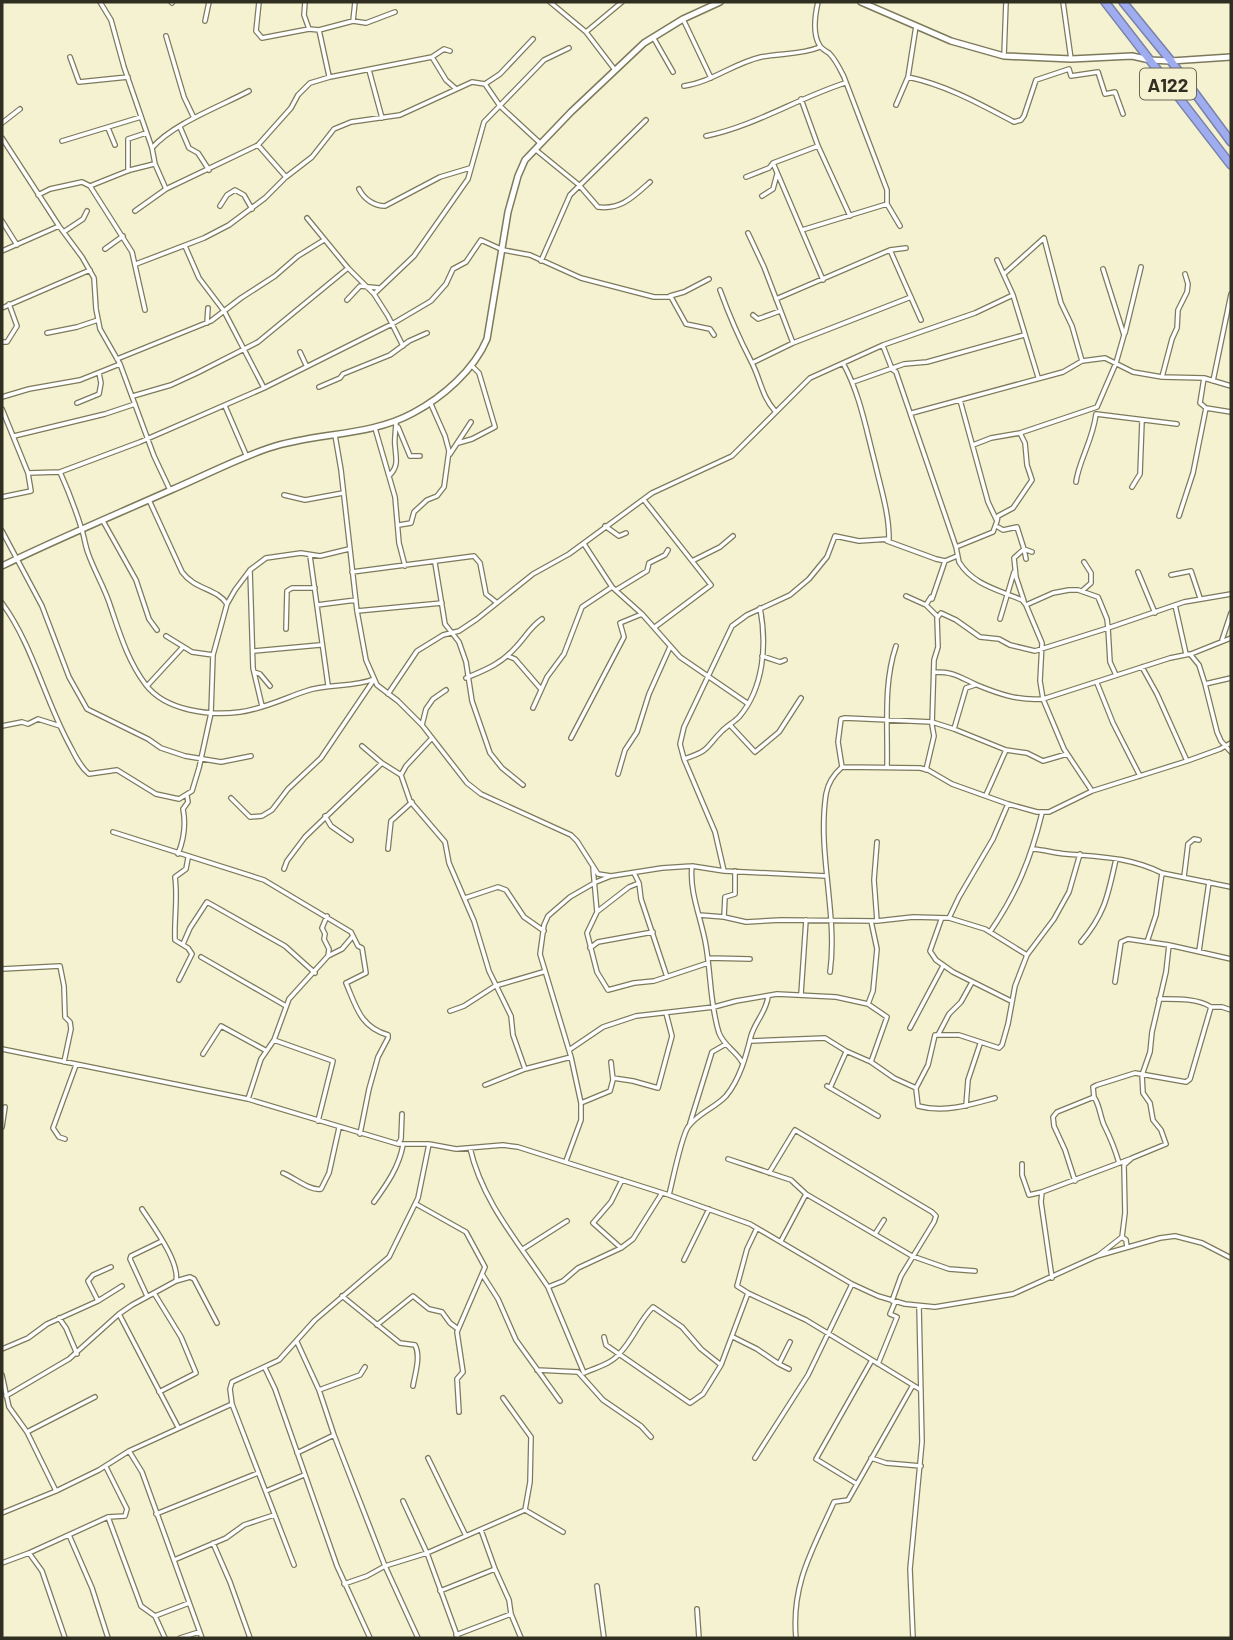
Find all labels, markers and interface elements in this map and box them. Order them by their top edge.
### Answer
road number: A122 [1140,68,1196,100]

